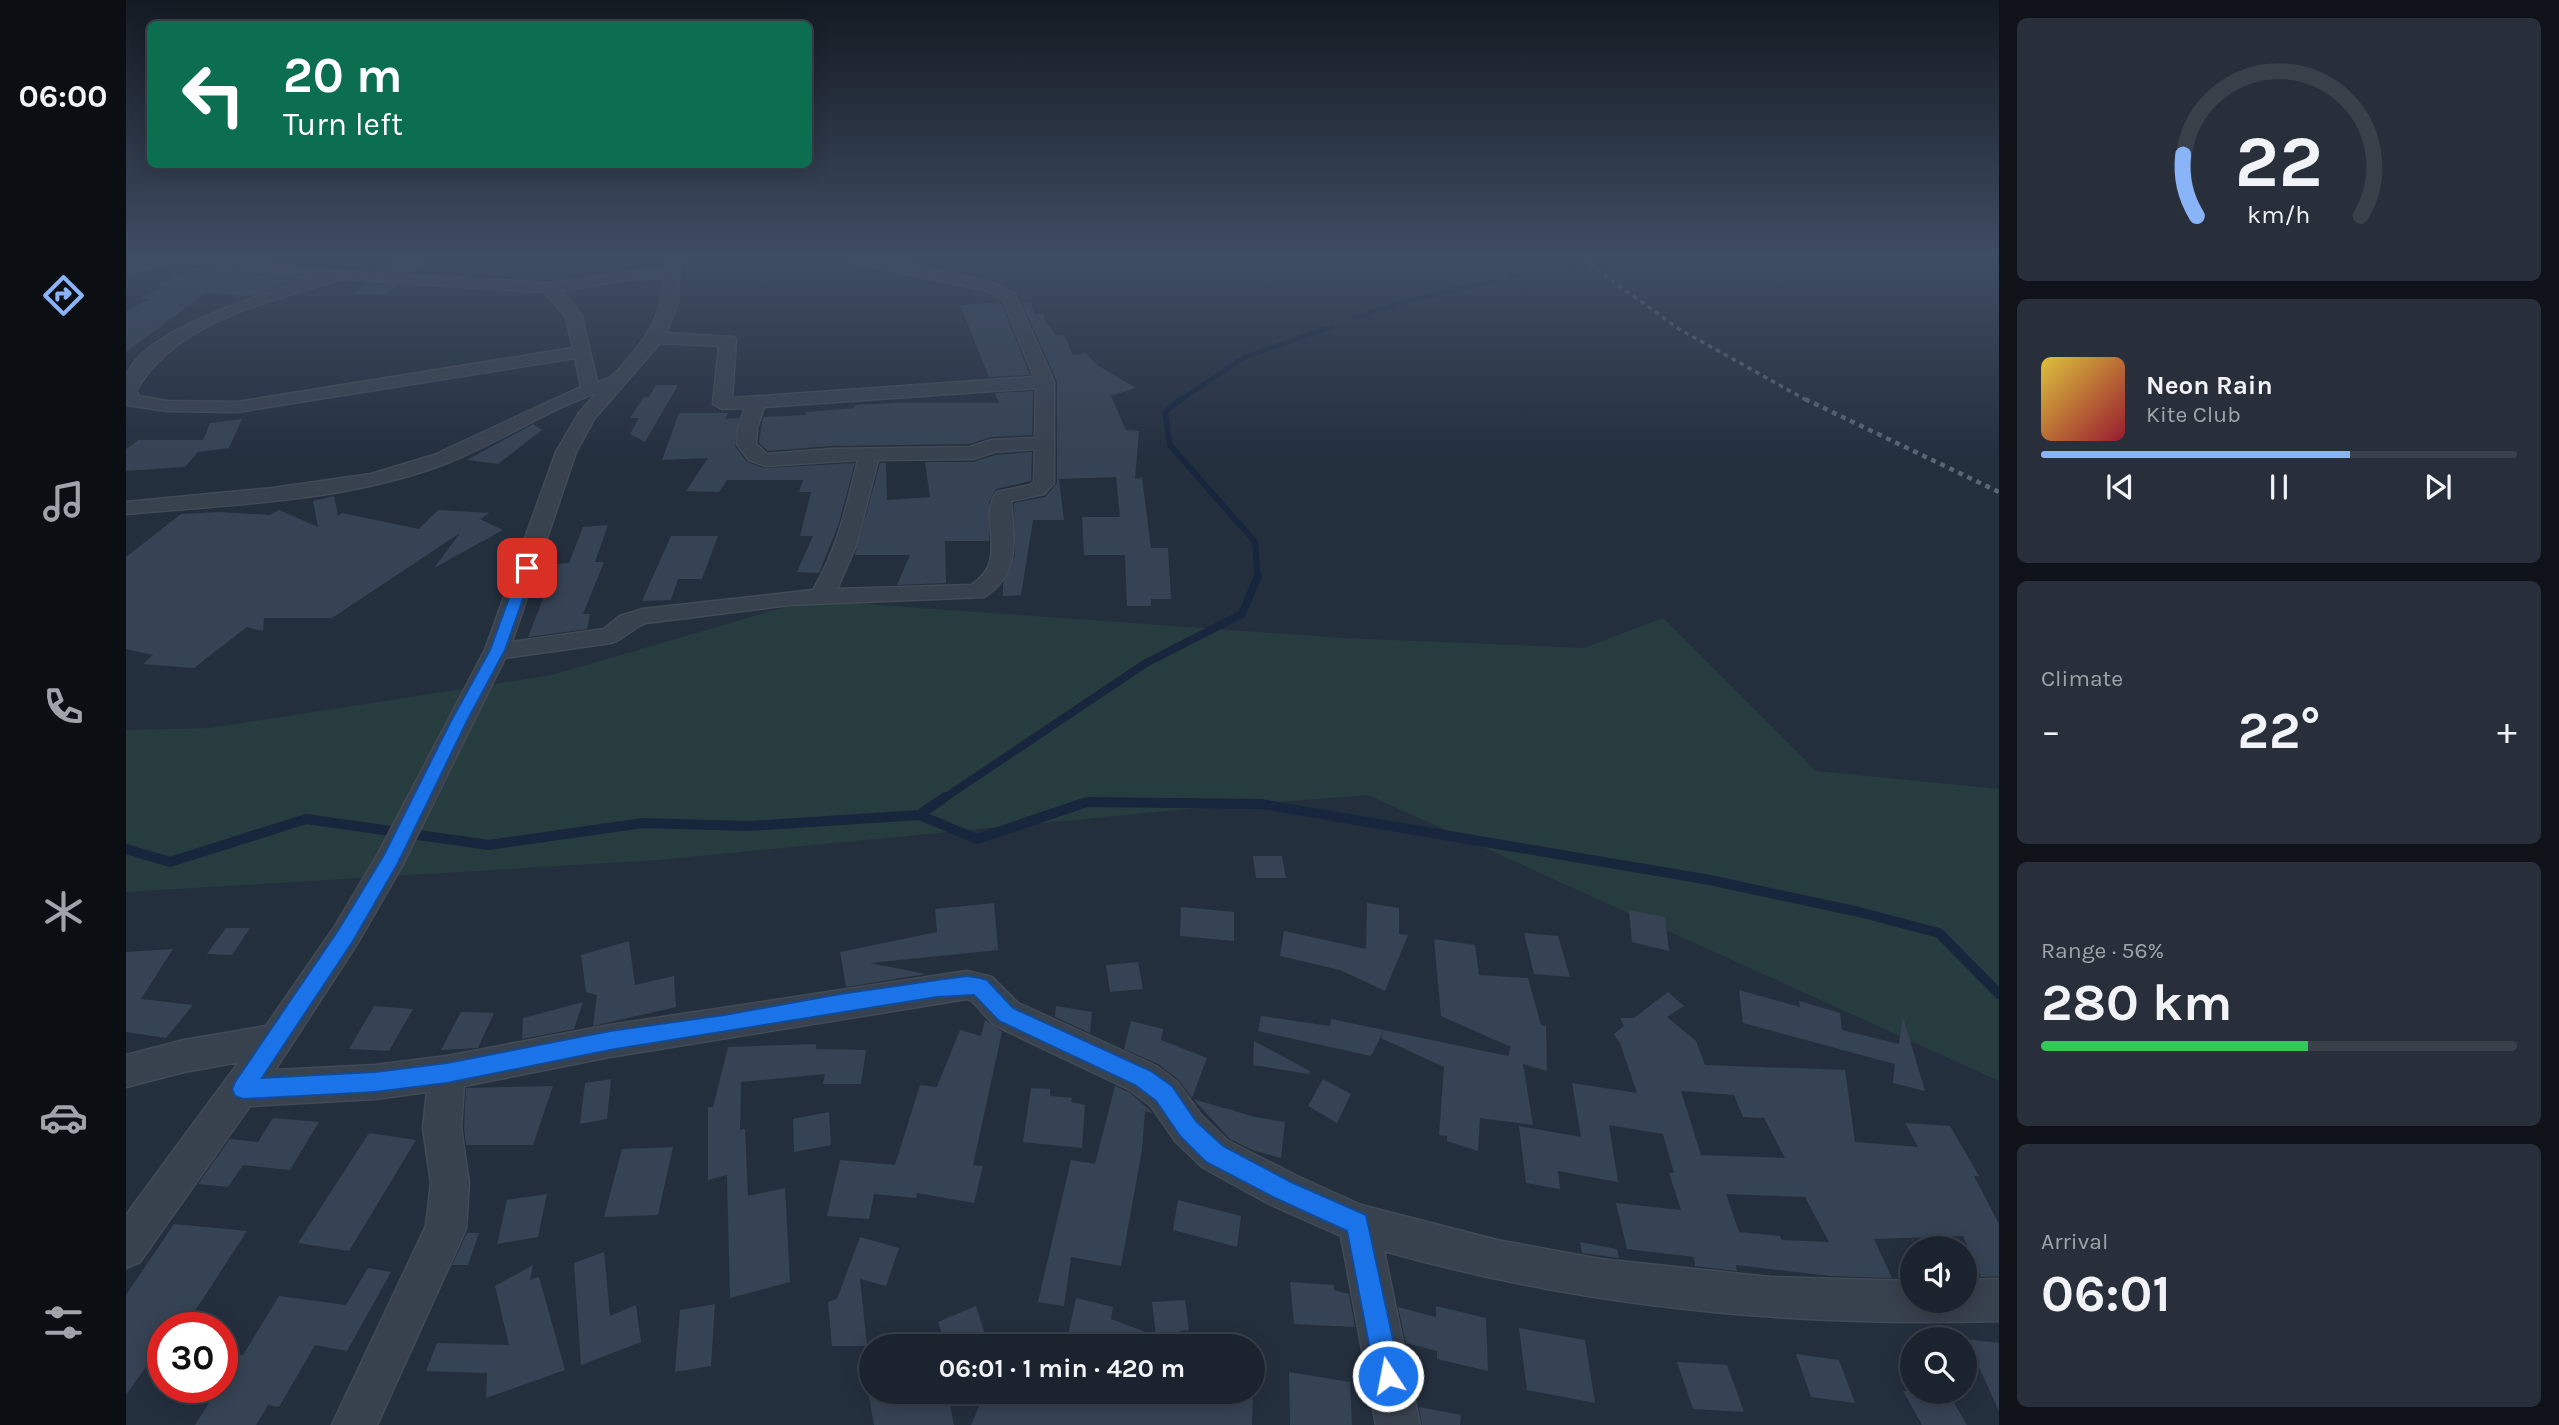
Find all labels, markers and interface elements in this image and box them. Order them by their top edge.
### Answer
text: 20 m [283,47,403,104]
icon: left [168,49,259,140]
text: 06:00 [19,78,107,115]
text: Turn left [283,106,403,143]
text: 22 [2235,119,2323,204]
text: km/h [2247,200,2311,229]
icon: directions [39,271,88,320]
text: Neon Rain [2146,370,2273,401]
text: Kite Club [2146,401,2241,428]
icon: previous [2101,468,2139,506]
icon: pause [2260,468,2298,506]
icon: next [2419,468,2457,506]
icon: music [39,477,88,526]
pin [497,538,557,598]
icon: arrive [508,549,546,587]
text: Climate [2041,665,2123,692]
icon: phone [39,682,88,731]
text: 22° [2237,700,2321,761]
text: − [2041,709,2061,754]
text: + [2497,709,2517,754]
icon: climate [39,887,88,936]
text: Range · 56% [2041,937,2164,964]
text: 280 km [2041,972,2232,1033]
icon: car [39,1093,88,1142]
text: Arrival [2041,1228,2108,1255]
map controls [1900,1236,1977,1404]
button: sound [1900,1236,1977,1313]
text: 06:01 [2041,1263,2171,1324]
icon: filters [39,1298,88,1347]
speed limit sign: 30 [147,1312,238,1403]
button: search [1900,1327,1977,1404]
position arrow [1351,1339,1425,1413]
text: 06:01 · 1 min · 420 m [939,1353,1185,1384]

